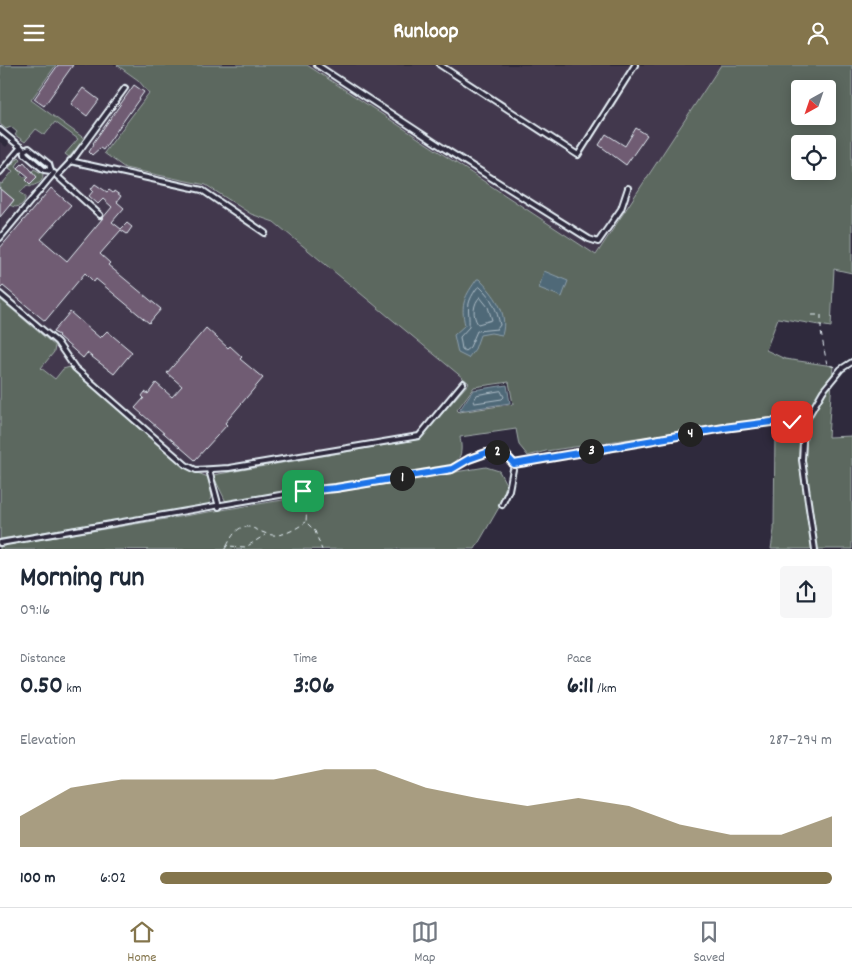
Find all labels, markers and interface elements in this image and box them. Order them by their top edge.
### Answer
text: Runloop [393,17,459,48]
icon: menu [20,19,48,47]
icon: person [804,19,832,47]
north arrow [791,80,836,125]
map controls [791,80,836,180]
button: locate [791,135,836,180]
pin [771,401,813,443]
icon: check [778,408,806,436]
pin: 4 [678,421,702,447]
text: 4 [688,424,693,444]
pin: 2 [484,439,510,465]
pin: 3 [578,439,604,463]
text: 3 [588,441,595,461]
text: 2 [494,442,501,462]
pin: 1 [390,465,414,491]
text: 1 [401,468,404,488]
pin [282,470,324,512]
icon: arrive [289,477,317,505]
text: Morning run [20,560,144,600]
button: share [780,566,832,618]
text: 09:16 [20,599,50,622]
text: Distance [20,649,66,669]
text: Time [293,649,317,669]
text: Pace [567,649,591,669]
text: 0.50 [20,669,63,705]
text: 3:06 [293,669,334,705]
text: 6:11 [567,669,594,705]
text: km [63,679,82,699]
text: /km [594,679,617,699]
text: Elevation [20,729,76,752]
text: 287–294 m [769,729,832,752]
text: 100 m [20,867,56,890]
text: 6:02 [100,867,126,890]
tab: Home [127,918,156,968]
tab: Map [411,918,439,968]
tab: Saved [693,918,725,968]

